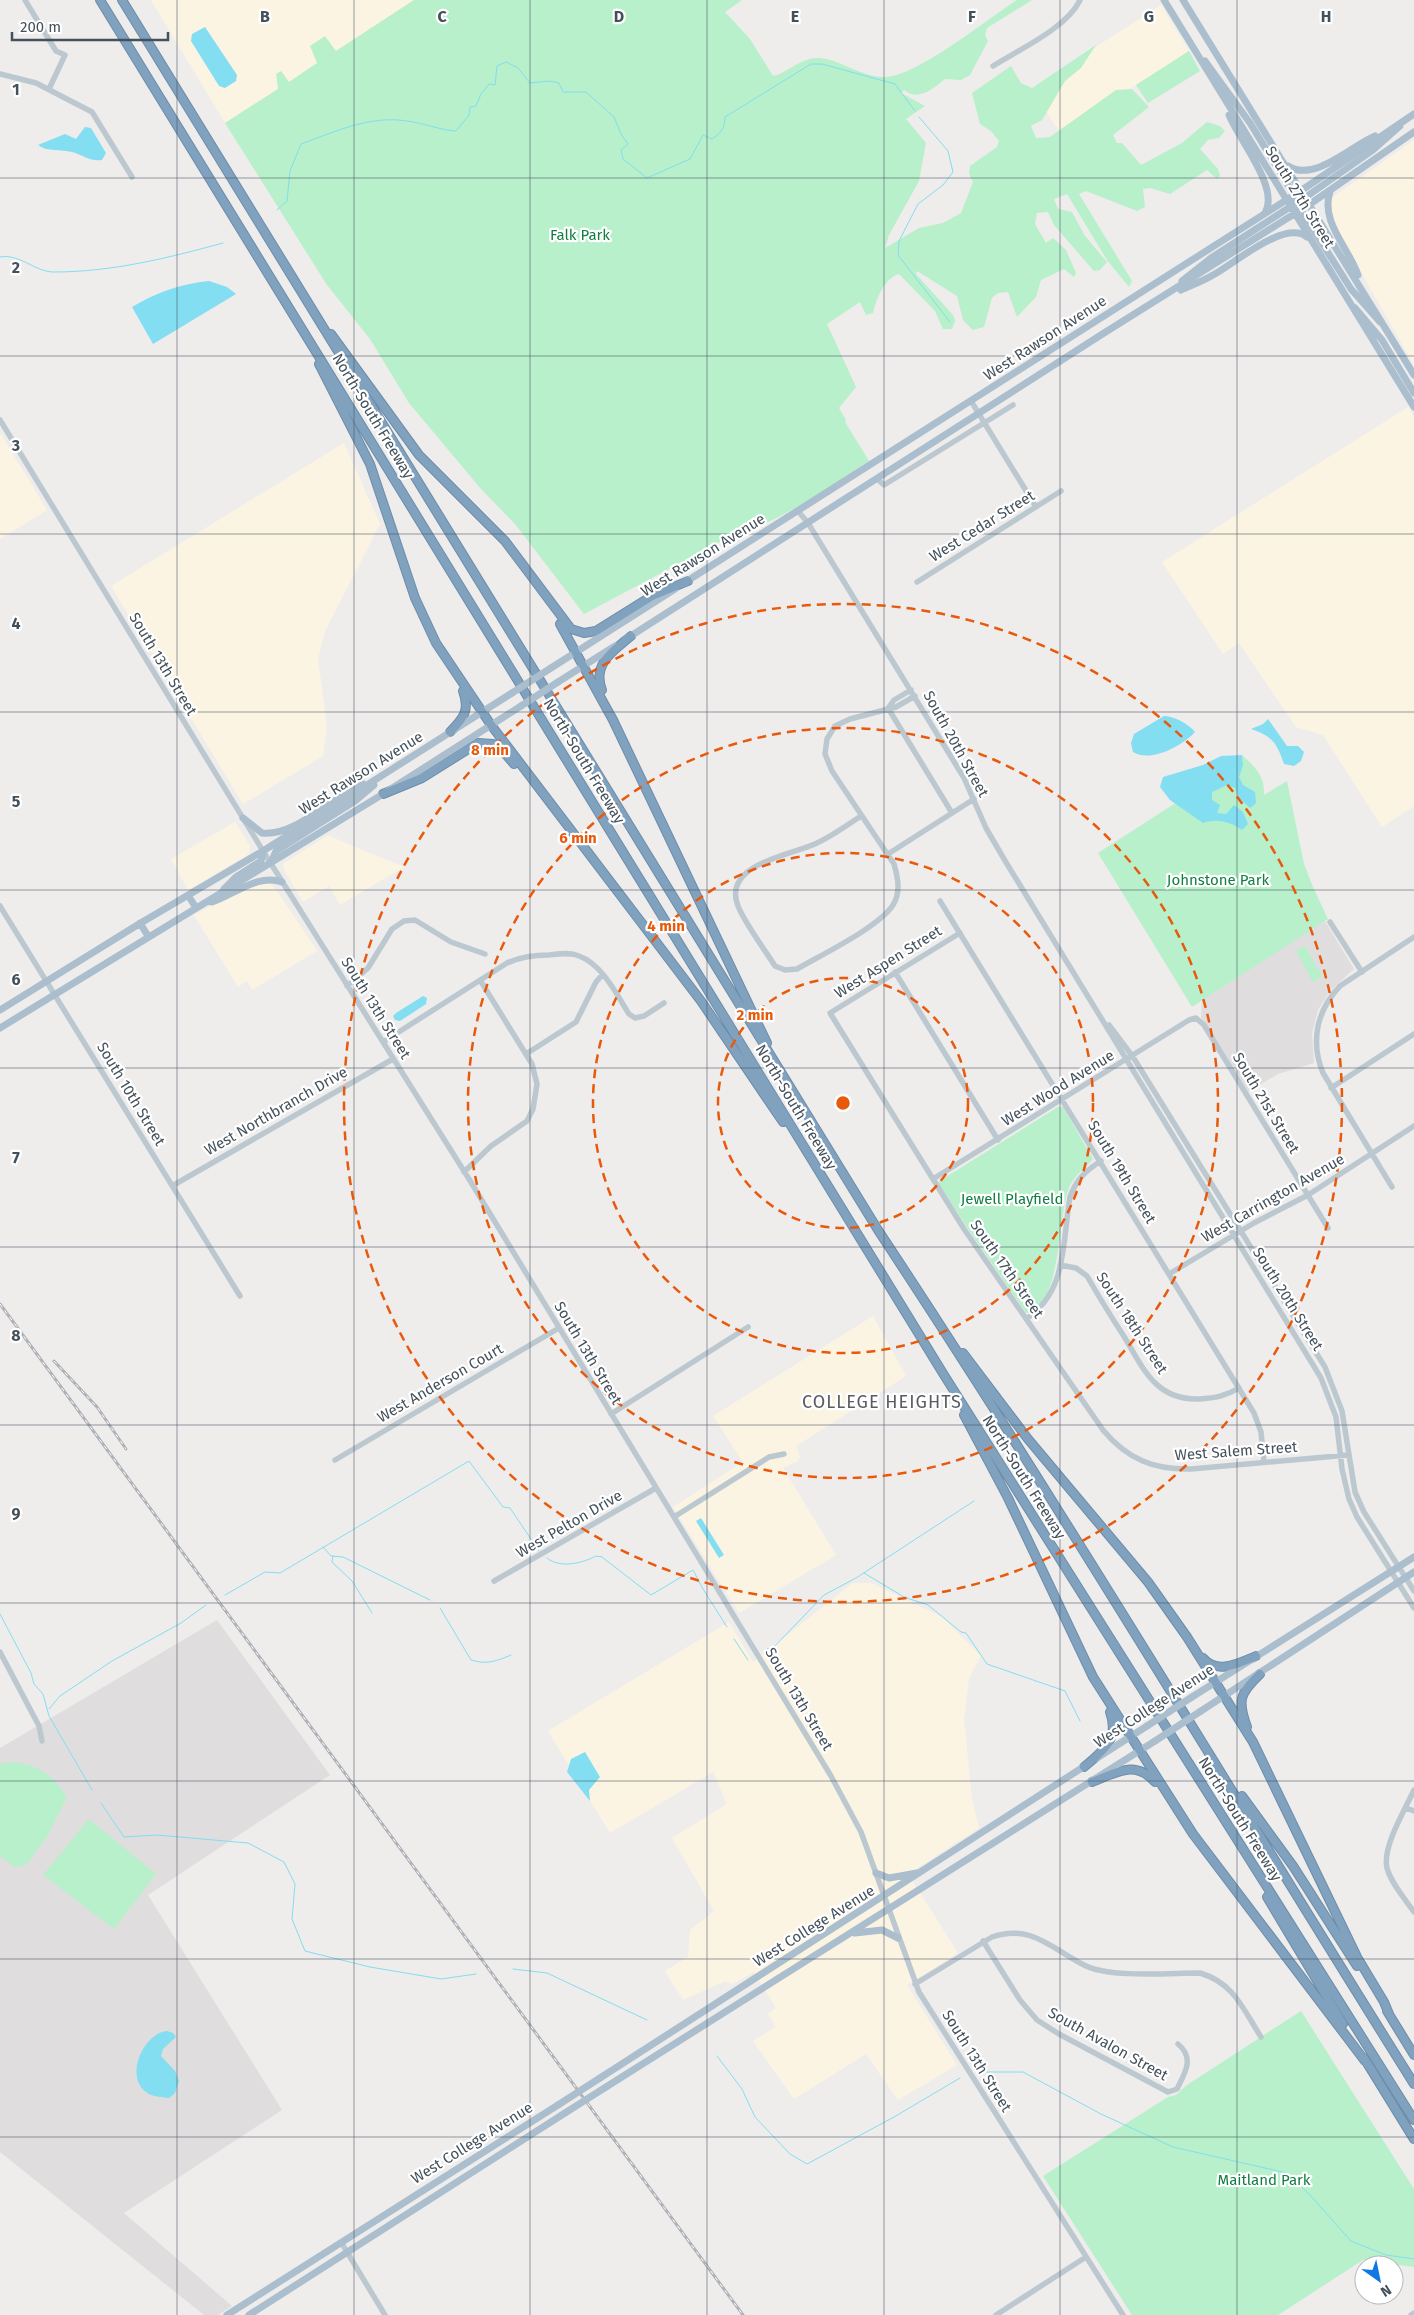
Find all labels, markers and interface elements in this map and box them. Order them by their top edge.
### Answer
text: B [260,7,270,26]
text: C [437,7,447,26]
text: D [614,7,624,26]
text: E [791,7,799,26]
text: F [968,7,976,26]
text: G [1144,7,1154,26]
text: H [1321,7,1331,26]
scale bar [12,10,169,42]
text: 200 m [20,18,61,36]
text: 1 [12,80,20,99]
street label: South 27th Street [1261,143,1339,252]
park label: Falk Park [550,226,610,244]
text: 2 [12,258,20,277]
street label: West Rawson Avenue [980,292,1110,384]
street label: North-South Freeway [329,350,418,482]
text: 3 [11,436,20,455]
street label: West Cedar Street [926,486,1038,566]
street label: West Rawson Avenue [638,510,768,600]
street label: South 13th Street [125,609,201,719]
text: 4 [11,614,21,633]
street label: South 20th Street [919,688,993,801]
street label: North-South Freeway [540,695,629,827]
street label: West Rawson Avenue [296,728,426,818]
text: 8 min [471,741,509,759]
text: 5 [12,792,21,811]
text: 6 min [559,829,597,847]
park label: Johnstone Park [1167,871,1269,889]
text: 4 min [647,917,685,935]
street label: West Aspen Street [831,921,945,1002]
street label: South 13th Street [337,954,415,1063]
text: 6 [11,970,21,989]
text: 2 min [737,1006,773,1024]
street label: South 10th Street [93,1039,169,1150]
street label: North-South Freeway [752,1041,841,1173]
street label: West Wood Avenue [998,1046,1118,1130]
street label: South 21st Street [1229,1049,1303,1157]
street label: West Northbranch Drive [201,1063,351,1159]
centre of rings [834,1094,852,1112]
street label: South 19th Street [1084,1117,1160,1227]
text: 7 [12,1148,20,1167]
street label: West Carrington Avenue [1198,1150,1348,1246]
park label: Jewell Playfield [961,1190,1063,1208]
street label: South 17th Street [966,1216,1048,1322]
street label: South 20th Street [1249,1244,1327,1355]
street label: South 18th Street [1092,1269,1172,1378]
street label: South 13th Street [550,1298,626,1408]
text: 8 [11,1326,21,1345]
street label: West Anderson Court [374,1339,507,1426]
district label: COLLEGE HEIGHTS [802,1391,962,1413]
street label: North-South Freeway [979,1412,1070,1543]
street label: West Salem Street [1174,1438,1299,1464]
street label: West Pelton Drive [513,1486,625,1562]
text: 9 [12,1504,21,1523]
street label: South 13th Street [761,1644,837,1754]
street label: West College Avenue [1090,1660,1218,1752]
street label: North-South Freeway [1195,1754,1286,1885]
street label: West College Avenue [750,1881,878,1971]
street label: South Avalon Street [1045,2004,1172,2085]
street label: South 13th Street [938,2007,1016,2116]
street label: West College Avenue [408,2098,536,2188]
park label: Maitland Park [1217,2171,1311,2189]
north arrow [1354,2255,1404,2305]
text: N [1377,2281,1394,2300]

